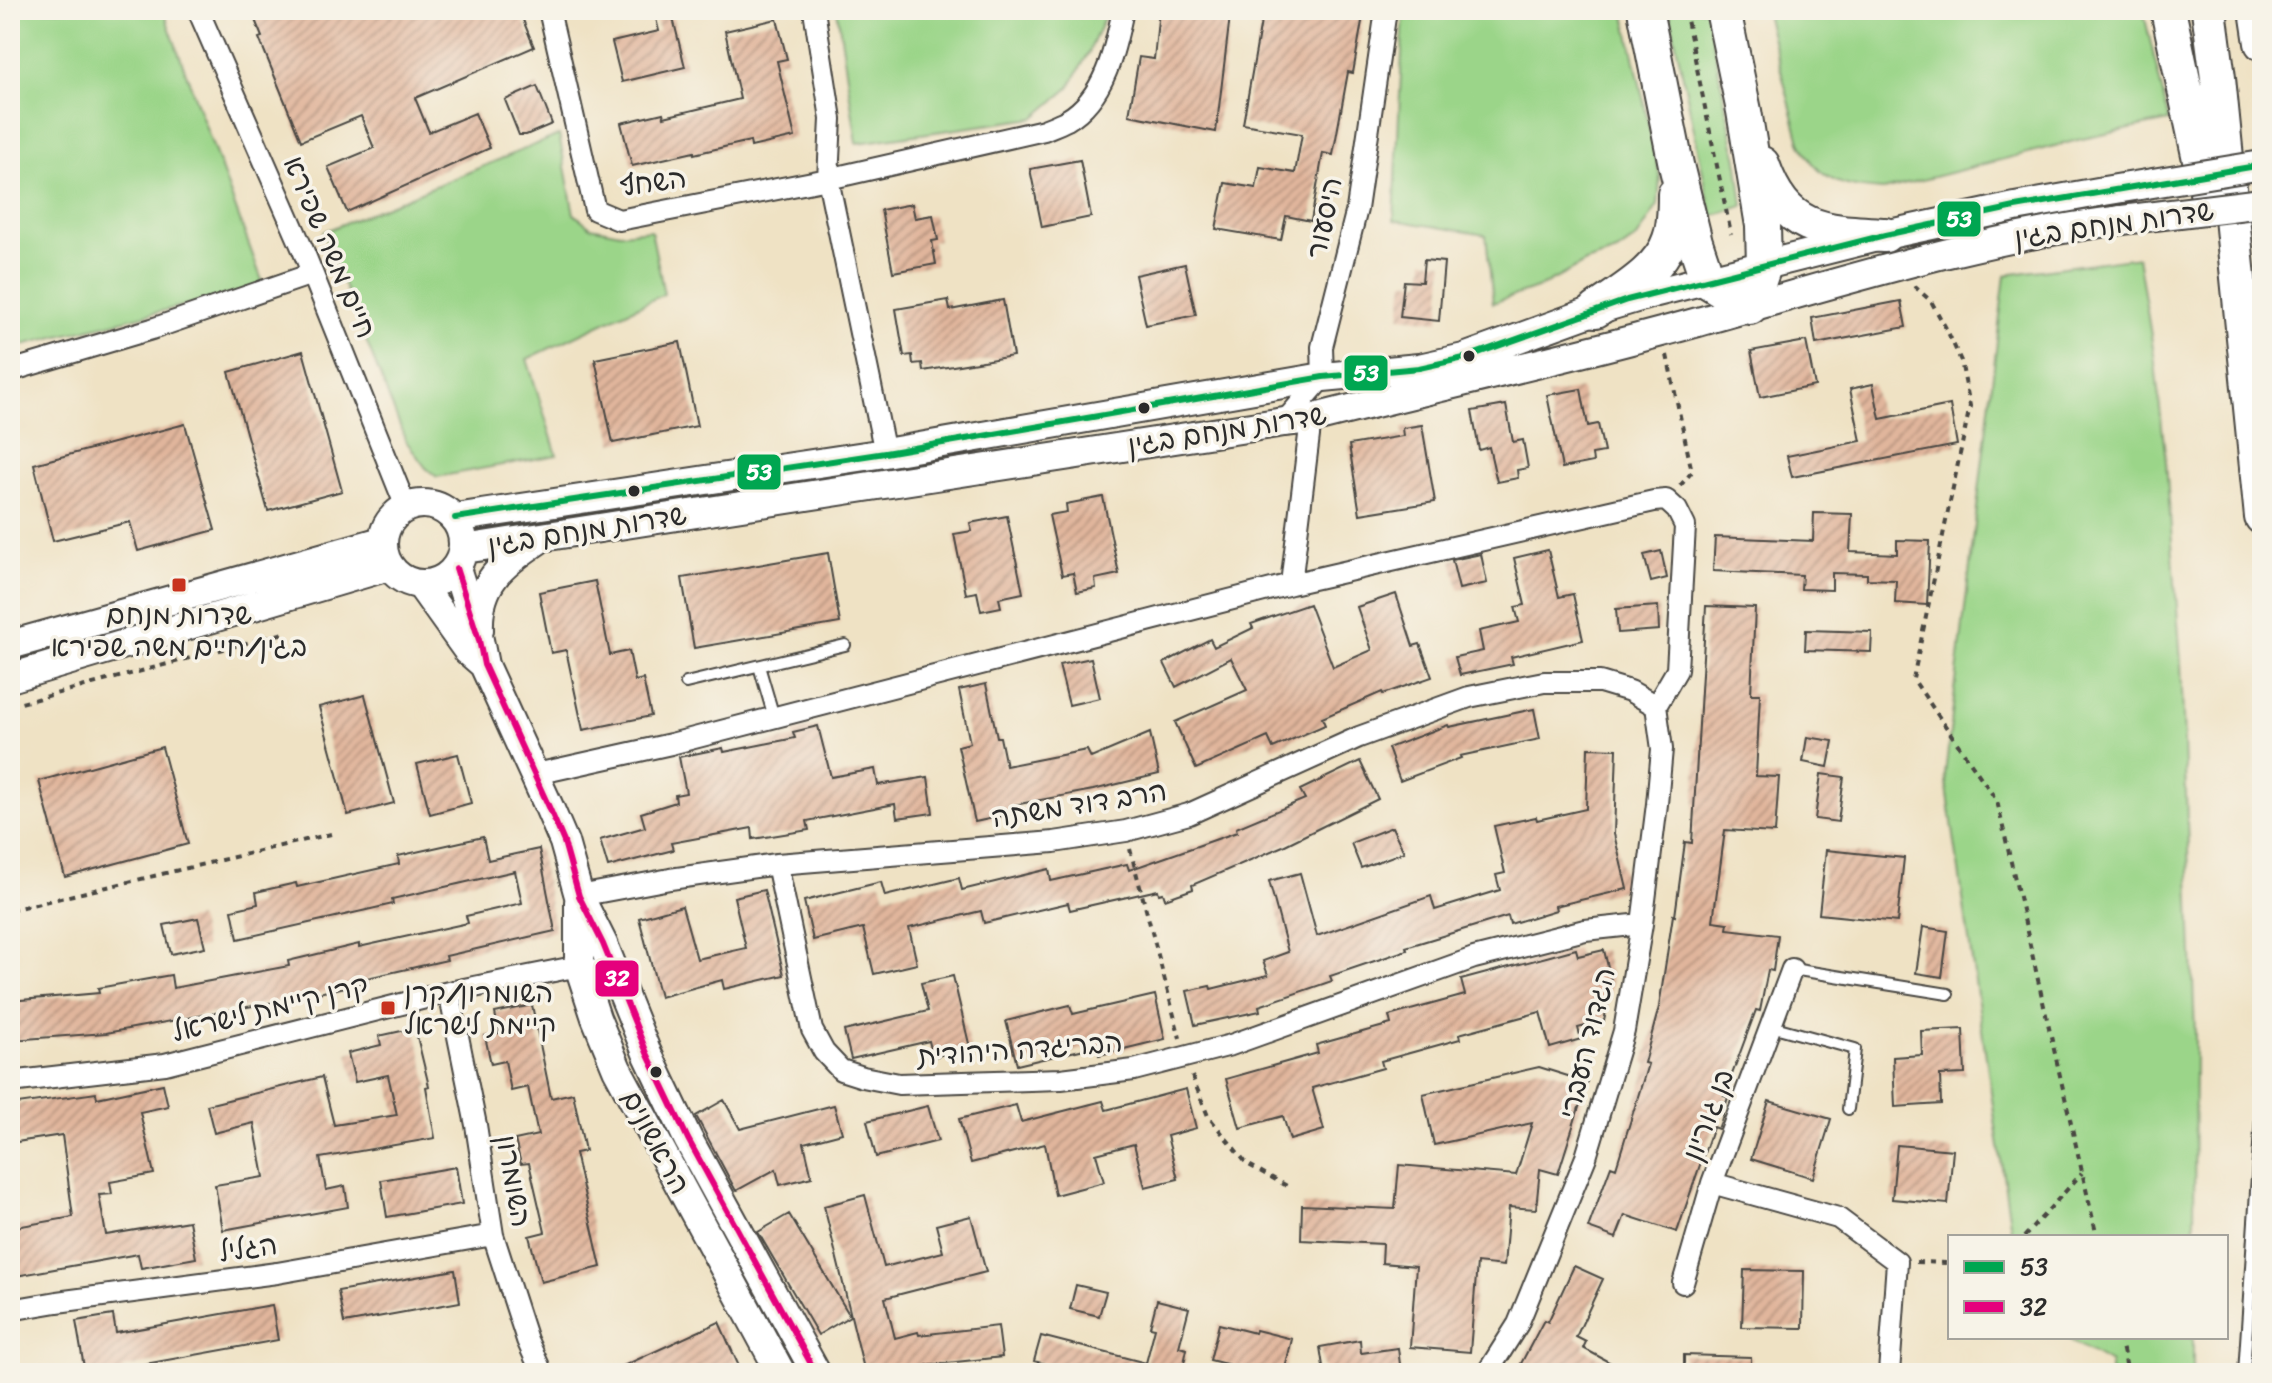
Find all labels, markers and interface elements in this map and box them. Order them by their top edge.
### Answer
street label: חיים משה שפירא [269,148,391,346]
street label: השחף [616,153,690,211]
street label: היסעור [1291,173,1357,263]
street label: שדרות מנחם בגין [2011,186,2217,262]
line badge: 53 [1936,200,1982,238]
text: 53 [1946,200,1972,239]
unlabelled marker [1461,348,1477,364]
line badge: 53 [1343,354,1389,392]
text: 53 [1353,354,1379,393]
street label: שדרות מנחם בגין [1124,390,1330,470]
unlabelled marker [1136,400,1152,416]
line badge: 53 [736,453,782,491]
text: 53 [746,453,772,492]
unlabelled marker [626,483,642,499]
street label: שדרות מנחם בגין [484,490,690,570]
marker: שדרות מנחם בגין/חיים משה שפירא [170,576,188,594]
place label: שדרות מנחם בגין/חיים משה שפירא [51,590,307,671]
street label: הרב דוד משתה [988,766,1170,842]
line badge: 32 [594,959,640,998]
text: 32 [604,959,630,998]
street label: קרן קיימת לישראל [166,960,374,1056]
street label: הגדוד העברי [1545,962,1629,1124]
place label: השומרון/קרן קיימת לישראל [404,968,556,1049]
marker: השומרון/קרן קיימת לישראל [379,999,397,1017]
street label: הבריגדה היהודית [914,1017,1124,1081]
street label: בן גוריון [1668,1062,1748,1168]
unlabelled marker [648,1064,664,1080]
street label: הראשונים [608,1081,704,1203]
street label: השומרון [482,1131,546,1231]
street label: הגליל [216,1220,280,1276]
legend [1948,1235,2228,1339]
text: 53 [2020,1246,2048,1288]
text: 32 [2020,1286,2047,1328]

